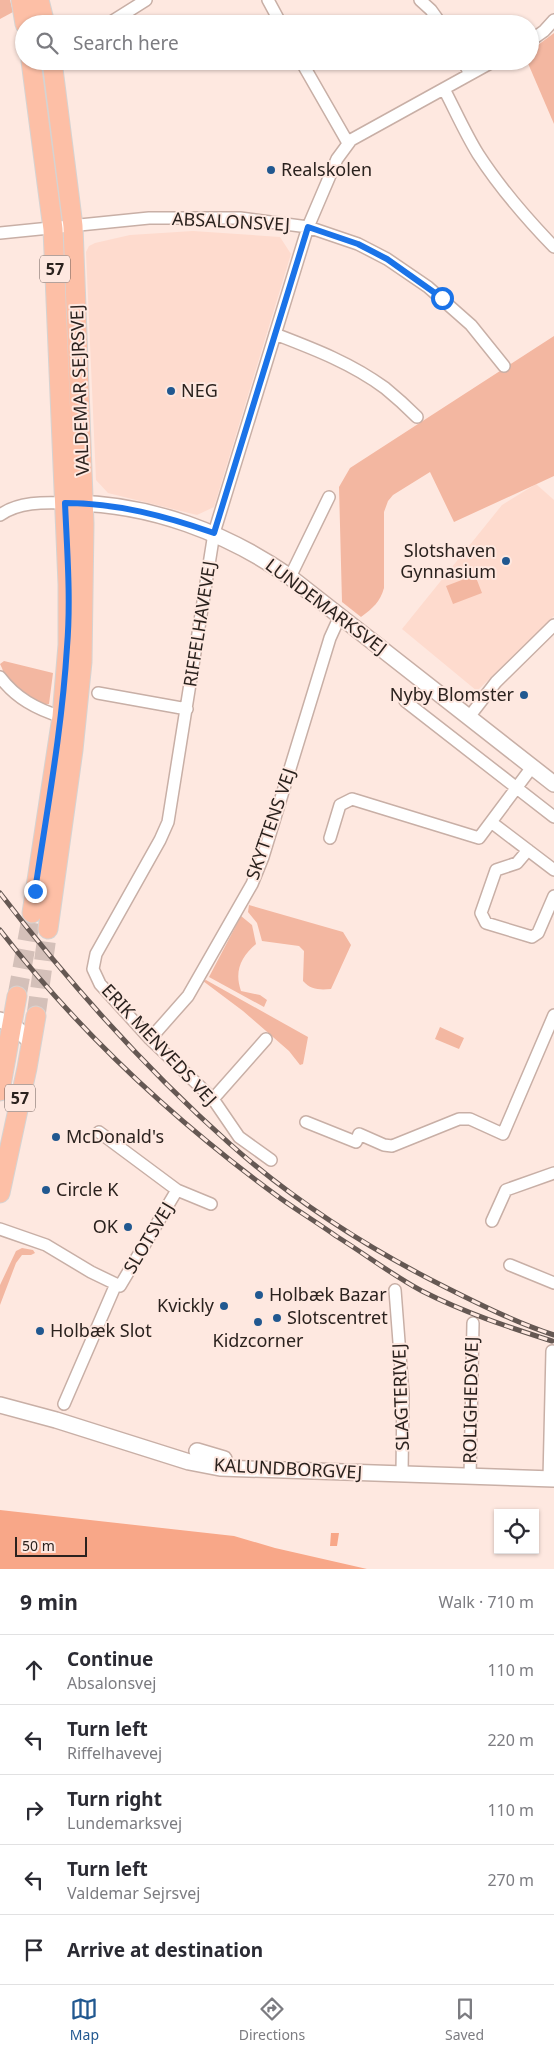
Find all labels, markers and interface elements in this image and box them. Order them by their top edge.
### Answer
search box [15,15,539,70]
icon: search [33,29,61,57]
text: Search here [73,30,179,56]
place label: Realskolen [281,157,372,181]
marker: Realskolen [265,164,277,176]
street label: ABSALONSVEJ [171,206,291,236]
road number: 57 [40,255,70,282]
route start [431,287,454,310]
street label: VALDEMAR SEJRSVEJ [64,304,94,476]
place label: NEG [181,378,218,402]
marker: NEG [165,385,177,397]
place label: Slotshaven Gynnasium [400,538,496,583]
street label: LUNDEMARKSVEJ [261,553,392,660]
marker: Slotshaven Gynnasium [500,555,512,567]
street label: RIFFELHAVEVEJ [177,559,221,689]
place label: Nyby Blomster [390,682,515,706]
marker: Nyby Blomster [518,689,530,701]
street label: SKYTTENS VEJ [240,765,300,883]
route end [24,880,47,903]
street label: ERIK MENVEDS VEJ [97,978,223,1110]
road number: 57 [5,1084,35,1112]
place label: McDonald's [66,1124,164,1148]
marker: McDonald's [50,1131,62,1143]
place label: Circle K [56,1177,119,1201]
marker: Circle K [40,1184,52,1196]
street label: SLOTSVEJ [117,1197,179,1278]
place label: OK [93,1214,119,1238]
marker: OK [122,1221,134,1233]
place label: Holbæk Bazar [269,1282,387,1306]
marker: Holbæk Bazar [253,1289,265,1301]
place label: Kvickly [157,1293,215,1317]
marker: Kvickly [218,1300,230,1312]
place label: Slotscentret [287,1305,388,1329]
marker: Slotscentret [271,1312,283,1324]
marker: Kidzcorner [252,1316,264,1328]
place label: Holbæk Slot [50,1318,152,1342]
marker: Holbæk Slot [34,1325,46,1337]
place label: Kidzcorner [213,1328,304,1352]
street label: ROLIGHEDSVEJ [457,1336,483,1464]
street label: SLAGTERIVEJ [386,1343,414,1451]
street label: KALUNDBORGVEJ [213,1452,363,1484]
map controls [494,1509,539,1554]
button: locate [494,1509,539,1554]
scale bar [15,1534,88,1557]
text: 50 m [22,1536,55,1555]
text: 9 min [20,1588,78,1616]
text: Walk · 710 m [439,1591,534,1613]
text: Continue [67,1646,153,1672]
icon: ahead [20,1656,48,1684]
text: 110 m [487,1659,534,1681]
text: Absalonsvej [67,1672,156,1694]
text: Turn left [67,1716,148,1742]
icon: left [20,1726,48,1754]
text: 220 m [487,1729,534,1751]
text: Riffelhavevej [67,1742,162,1764]
text: Turn right [67,1786,162,1812]
icon: right [20,1796,48,1824]
text: 110 m [487,1799,534,1821]
text: Lundemarksvej [67,1812,182,1834]
text: Turn left [67,1856,148,1882]
icon: left [20,1866,48,1894]
text: 270 m [487,1869,534,1891]
text: Valdemar Sejrsvej [67,1882,200,1904]
icon: arrive [20,1936,48,1964]
text: Arrive at destination [67,1937,263,1963]
tab: Map [70,1995,99,2044]
tab: Directions [239,1995,305,2044]
tab: Saved [445,1995,484,2044]

